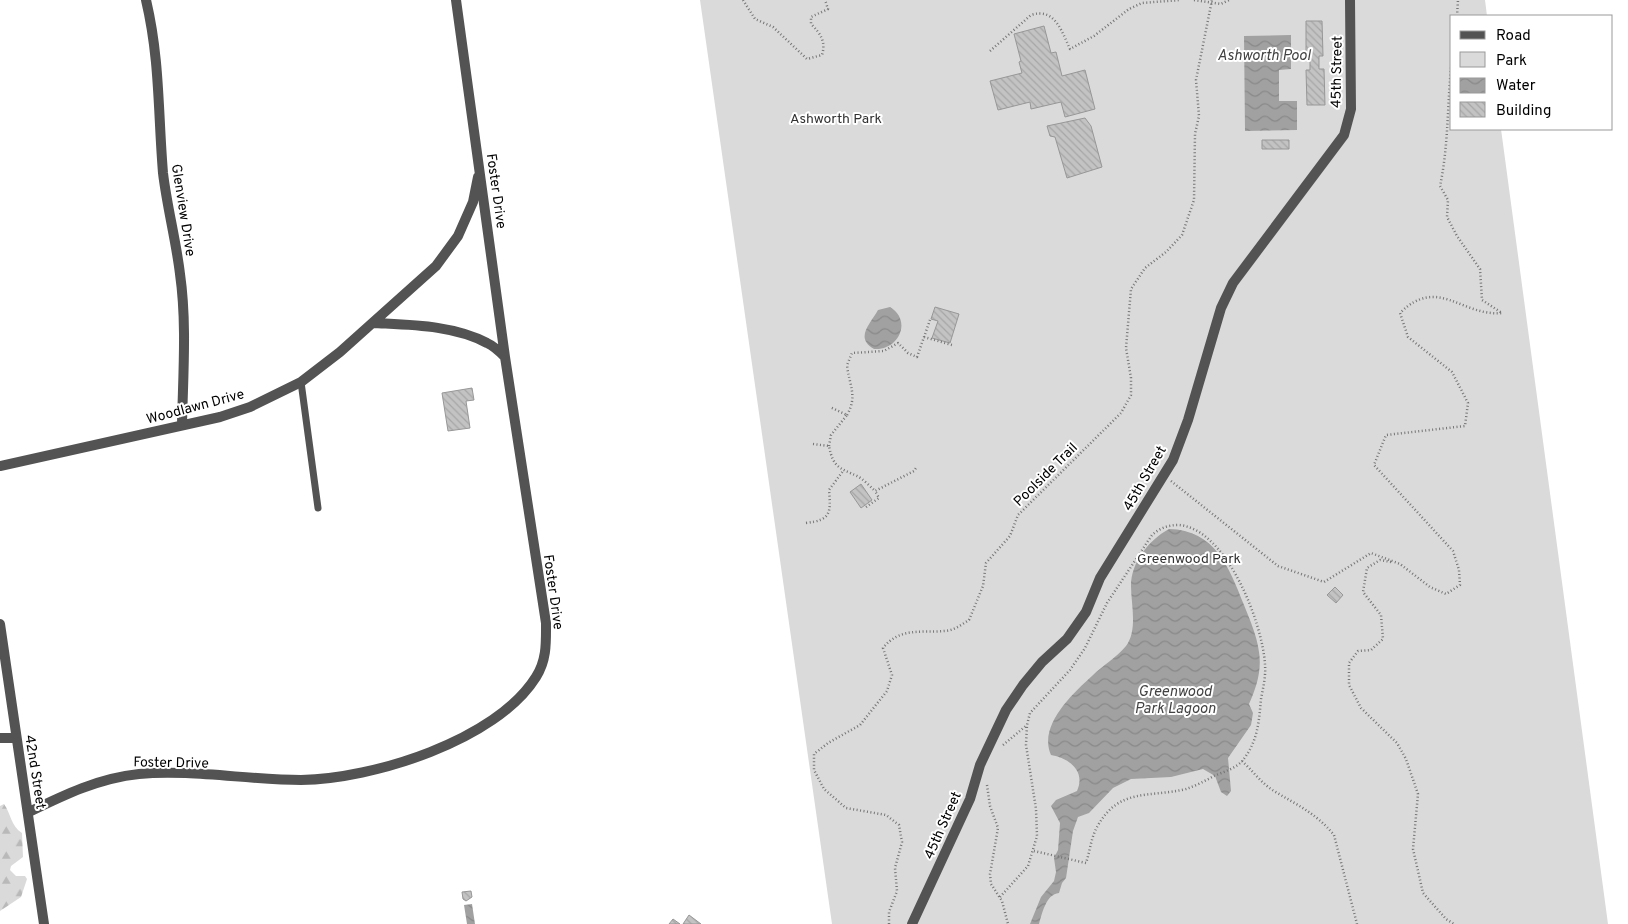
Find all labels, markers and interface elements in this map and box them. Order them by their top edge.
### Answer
legend [1450,15,1613,130]
text: Road [1496,27,1531,46]
street label: 45th Street [1328,36,1347,108]
water label: Ashworth Pool [1217,47,1312,66]
text: Park [1496,52,1527,71]
text: Water [1496,77,1536,96]
text: Building [1496,102,1551,121]
park label: Ashworth Park [790,111,882,128]
street label: Foster Drive [482,153,509,230]
street label: Glenview Drive [167,163,198,258]
street label: Woodlawn Drive [145,386,246,429]
street label: Poolside Trail [1011,440,1082,511]
street label: 45th Street [1120,443,1171,514]
park label: Greenwood Park [1137,551,1241,568]
street label: Foster Drive [539,554,566,631]
water label: Greenwood Park Lagoon [1134,683,1216,719]
street label: 42nd Street [20,734,49,811]
street label: Foster Drive [133,754,209,773]
street label: 45th Street [921,789,966,862]

